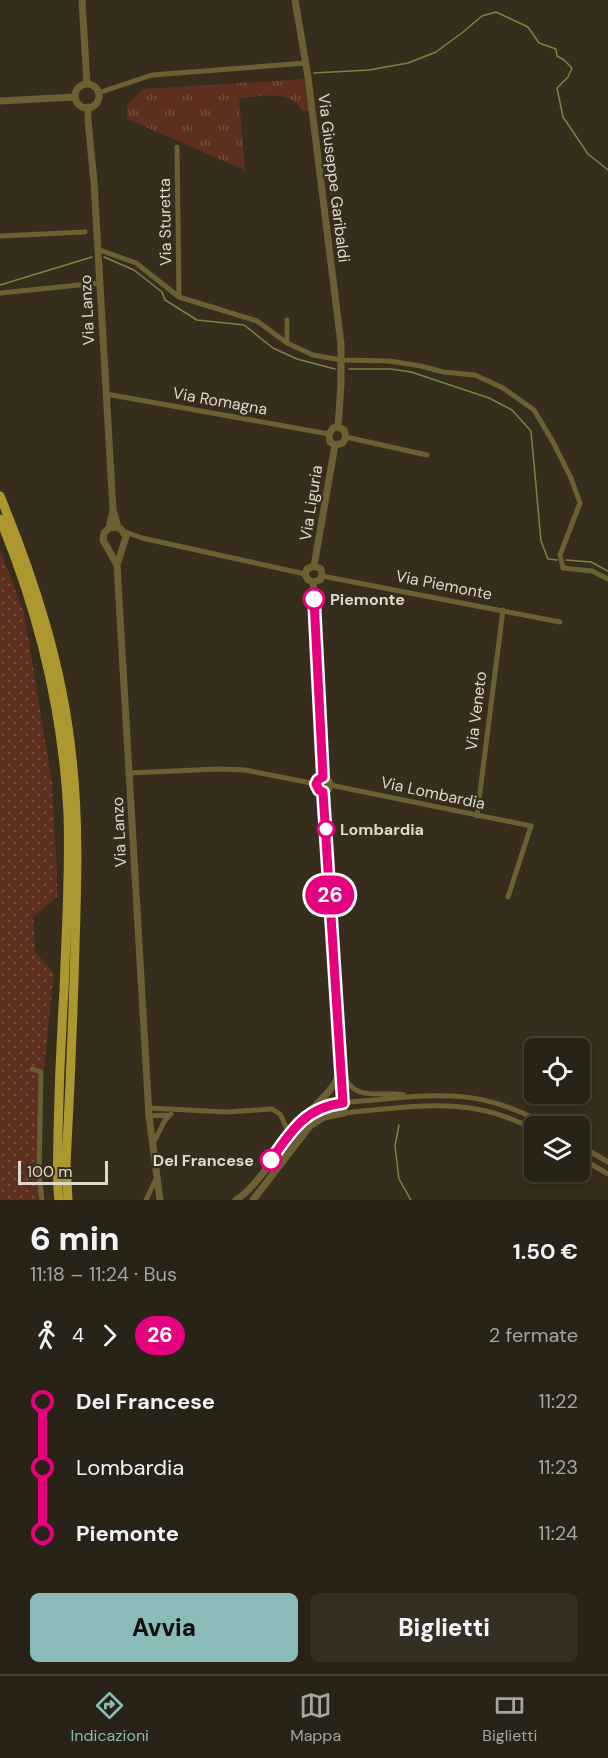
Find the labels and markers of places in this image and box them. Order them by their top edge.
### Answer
marker: Piemonte [303,588,325,610]
place label: Piemonte [330,589,405,610]
place label: Lombardia [340,819,424,840]
marker: Lombardia [317,820,335,838]
marker: Del Francese [260,1149,282,1171]
place label: Del Francese [153,1150,254,1171]

